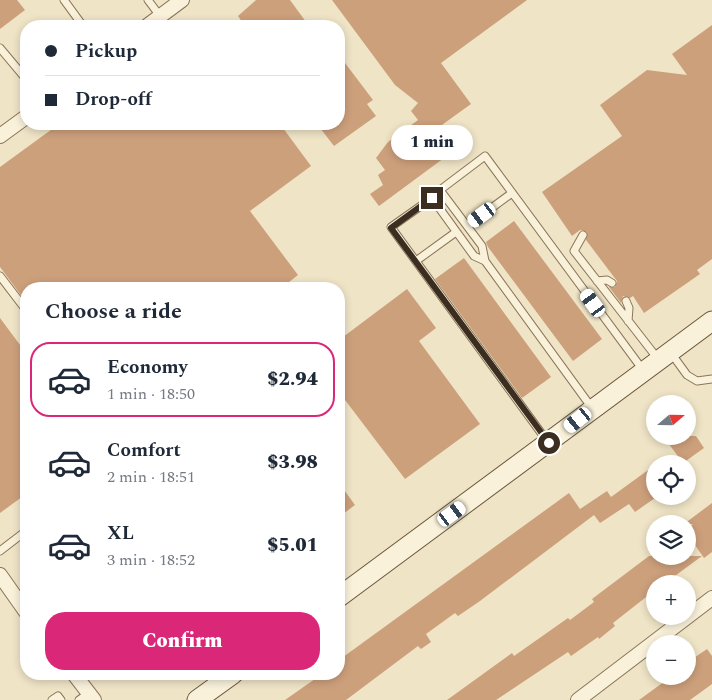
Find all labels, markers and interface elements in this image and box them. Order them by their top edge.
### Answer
text: Pickup [75,37,137,66]
text: Drop-off [75,85,152,114]
callout: 1 min [391,126,473,160]
text: 1 min [410,130,454,154]
route end [421,187,443,209]
car [465,200,498,230]
car [578,286,607,320]
text: Choose a ride [45,295,182,328]
text: Economy [107,353,188,382]
icon: car [47,357,92,402]
text: $2.94 [267,365,318,394]
text: 1 min · 18:50 [107,382,195,406]
north arrow [646,395,696,445]
map controls [646,395,696,685]
car [561,405,594,435]
route start [538,432,560,454]
text: Comfort [107,436,181,465]
icon: car [47,440,92,485]
text: $3.98 [267,448,318,477]
button: locate [646,455,696,505]
text: 2 min · 18:51 [107,465,195,489]
car [435,499,468,529]
button: layers [646,515,696,565]
text: XL [107,519,134,548]
icon: car [47,523,92,568]
text: $5.01 [267,531,318,560]
text: 3 min · 18:52 [107,548,195,572]
button: + [646,575,696,625]
button: Confirm [45,612,320,670]
button: − [646,635,696,685]

